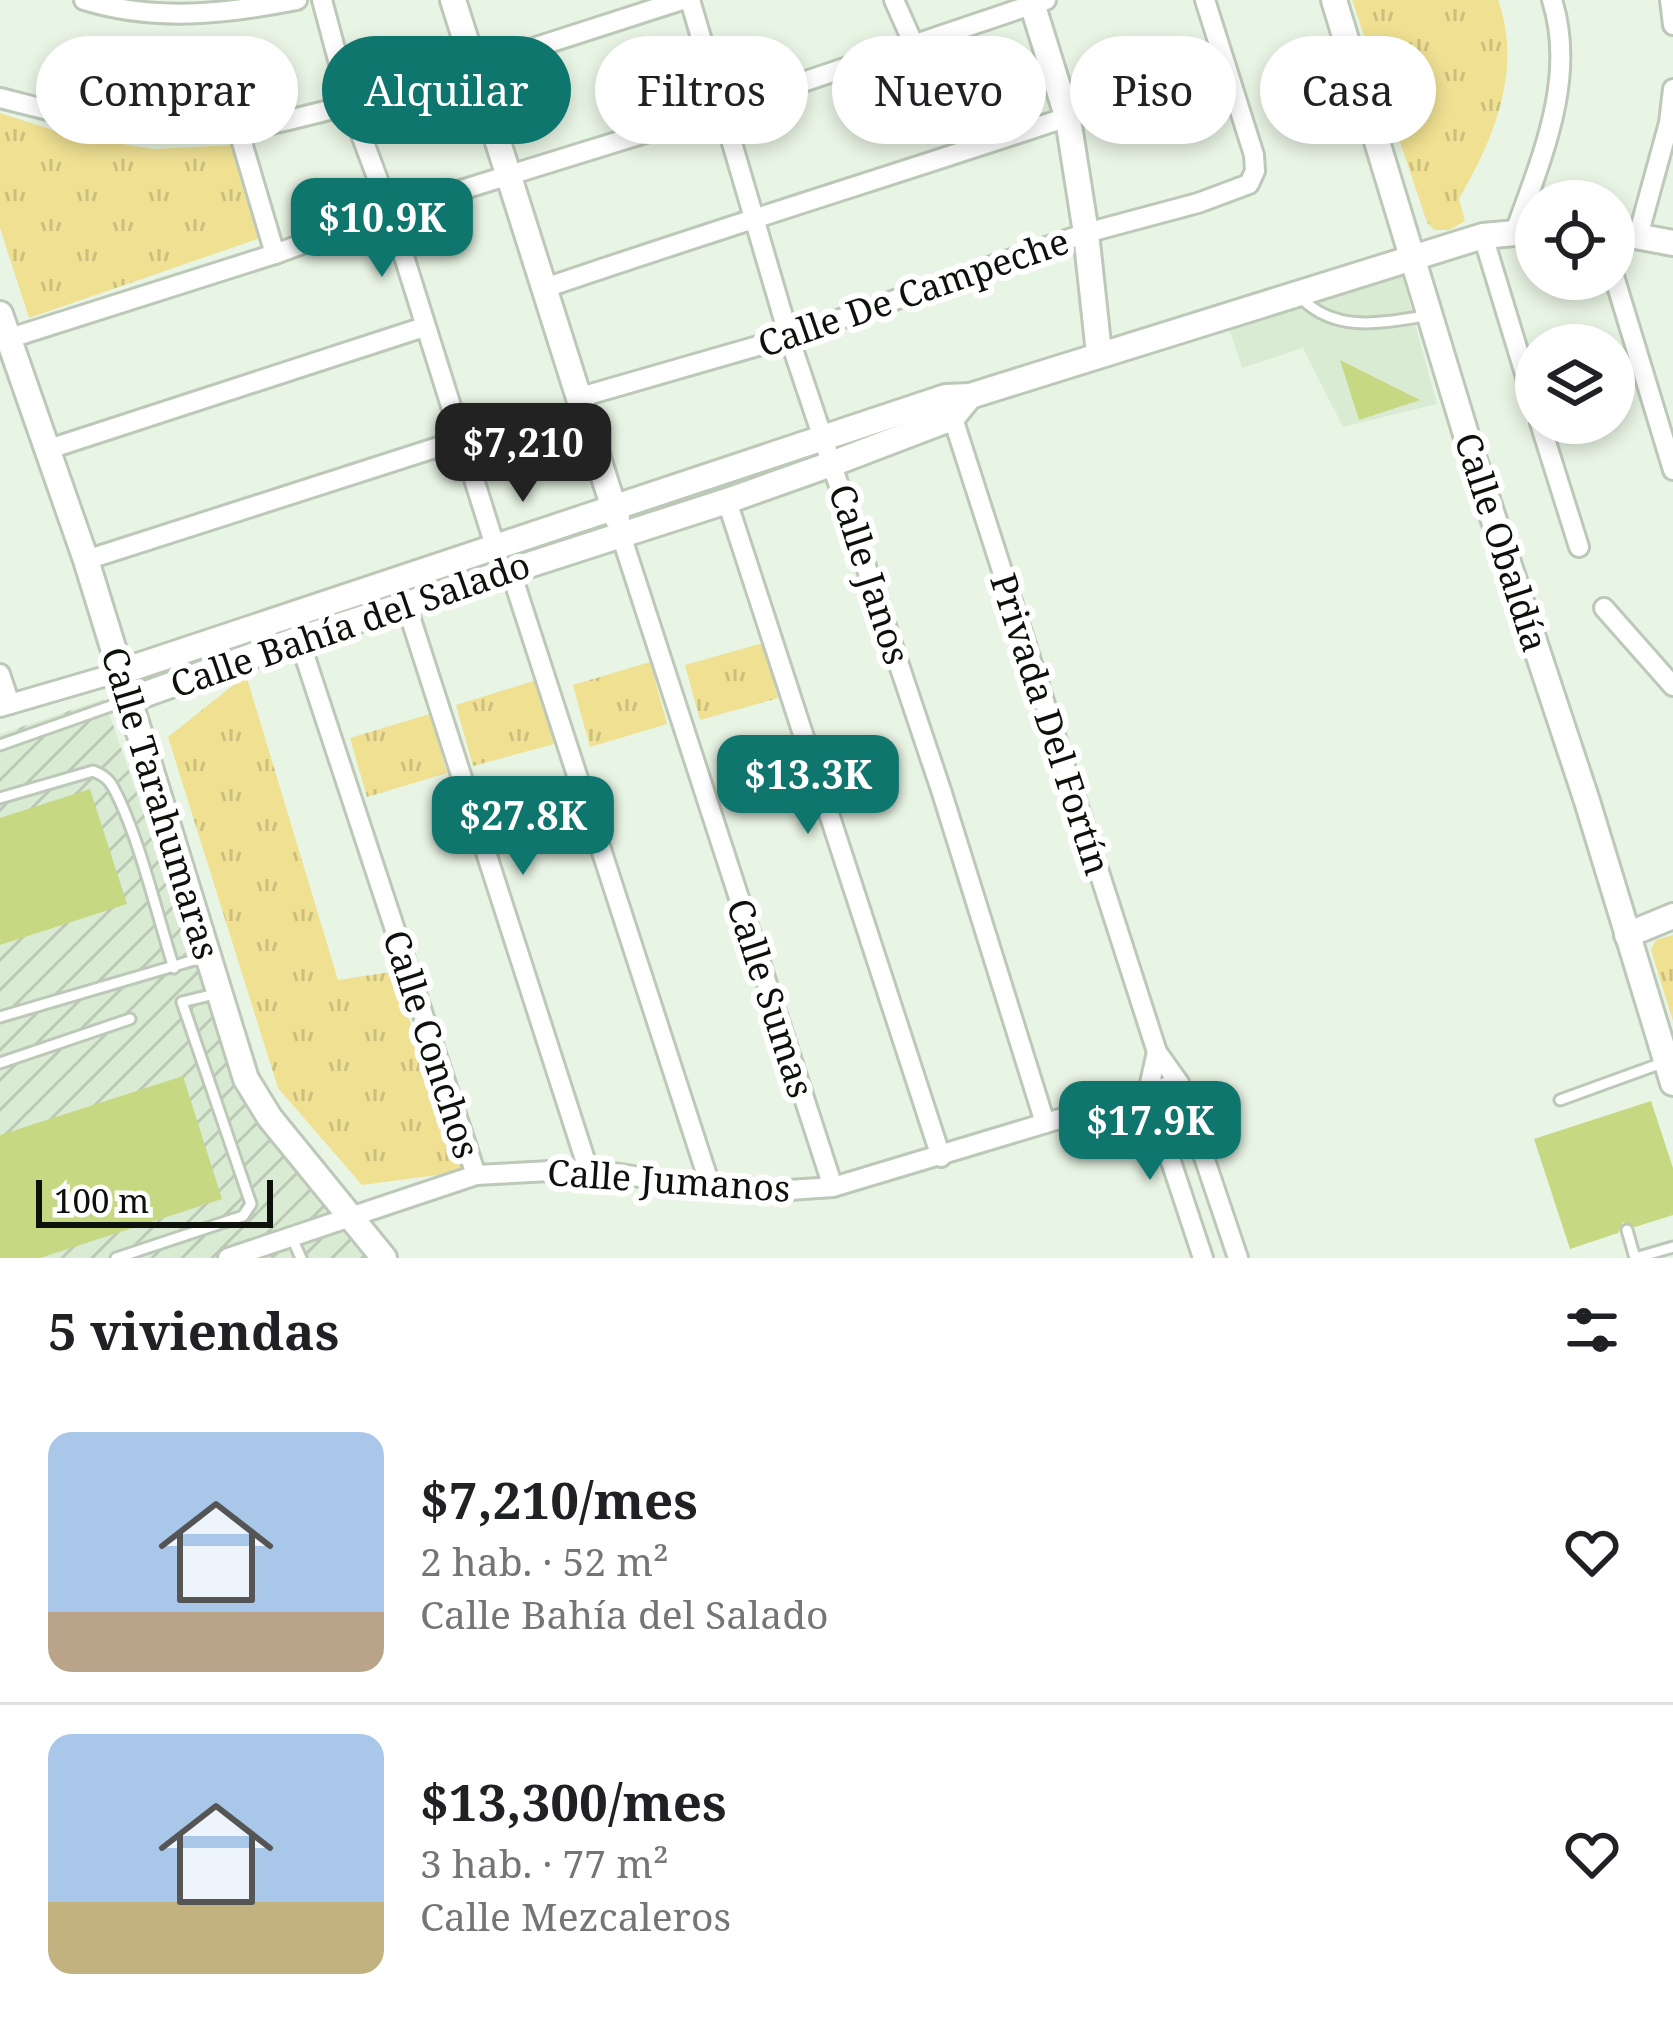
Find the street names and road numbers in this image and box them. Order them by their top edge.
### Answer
street label: Calle De Campeche [751,216,1075,368]
street label: Calle Obaldía [1444,426,1560,658]
street label: Calle Janos [818,478,922,670]
street label: Calle Bahía del Salado [164,539,536,709]
street label: Privada Del Fortín [979,567,1123,881]
street label: Calle Tarahumaras [90,641,232,965]
street label: Calle Sumas [716,892,826,1104]
street label: Calle Conchos [372,924,492,1164]
street label: Calle Jumanos [546,1147,792,1213]

